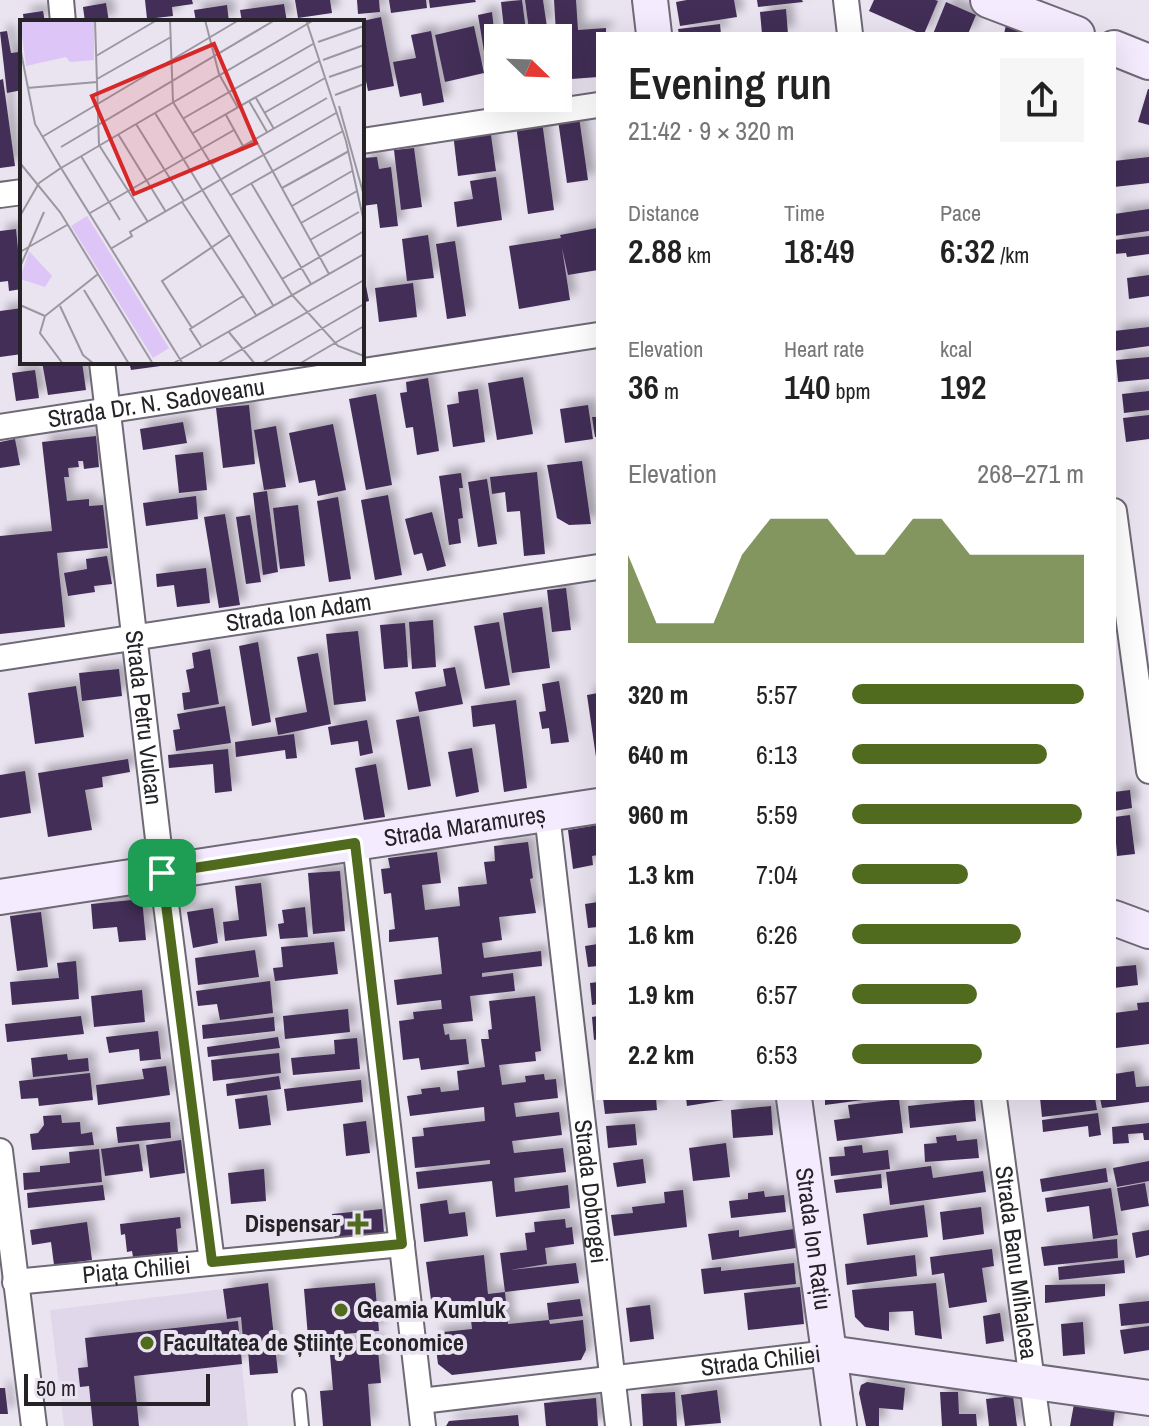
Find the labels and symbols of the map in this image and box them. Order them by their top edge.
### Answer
inset map [20,20,364,364]
north arrow [484,24,572,112]
street label: Strada Dr. N. Sadoveanu [45,370,267,434]
street label: Strada Ion Adam [223,585,373,638]
street label: Strada Petru Vulcan [119,628,171,807]
street label: Strada Maramureș [381,797,548,853]
pin [128,839,196,907]
street label: Strada Dobrogei [568,1118,616,1265]
street label: Strada Banu Mihalcea [988,1164,1046,1361]
street label: Strada Ion Rațiu [789,1165,840,1312]
place label: Dispensar [245,1207,340,1239]
marker: Dispensar [347,1213,369,1235]
street label: Piața Chiliei [81,1248,192,1290]
place label: Geamia Kumluk [357,1293,506,1325]
marker: Geamia Kumluk [332,1301,350,1319]
place label: Facultatea de Științe Economice [163,1326,464,1358]
marker: Facultatea de Științe Economice [138,1334,156,1352]
street label: Strada Chiliei [699,1337,822,1383]
scale bar [24,1370,210,1406]

